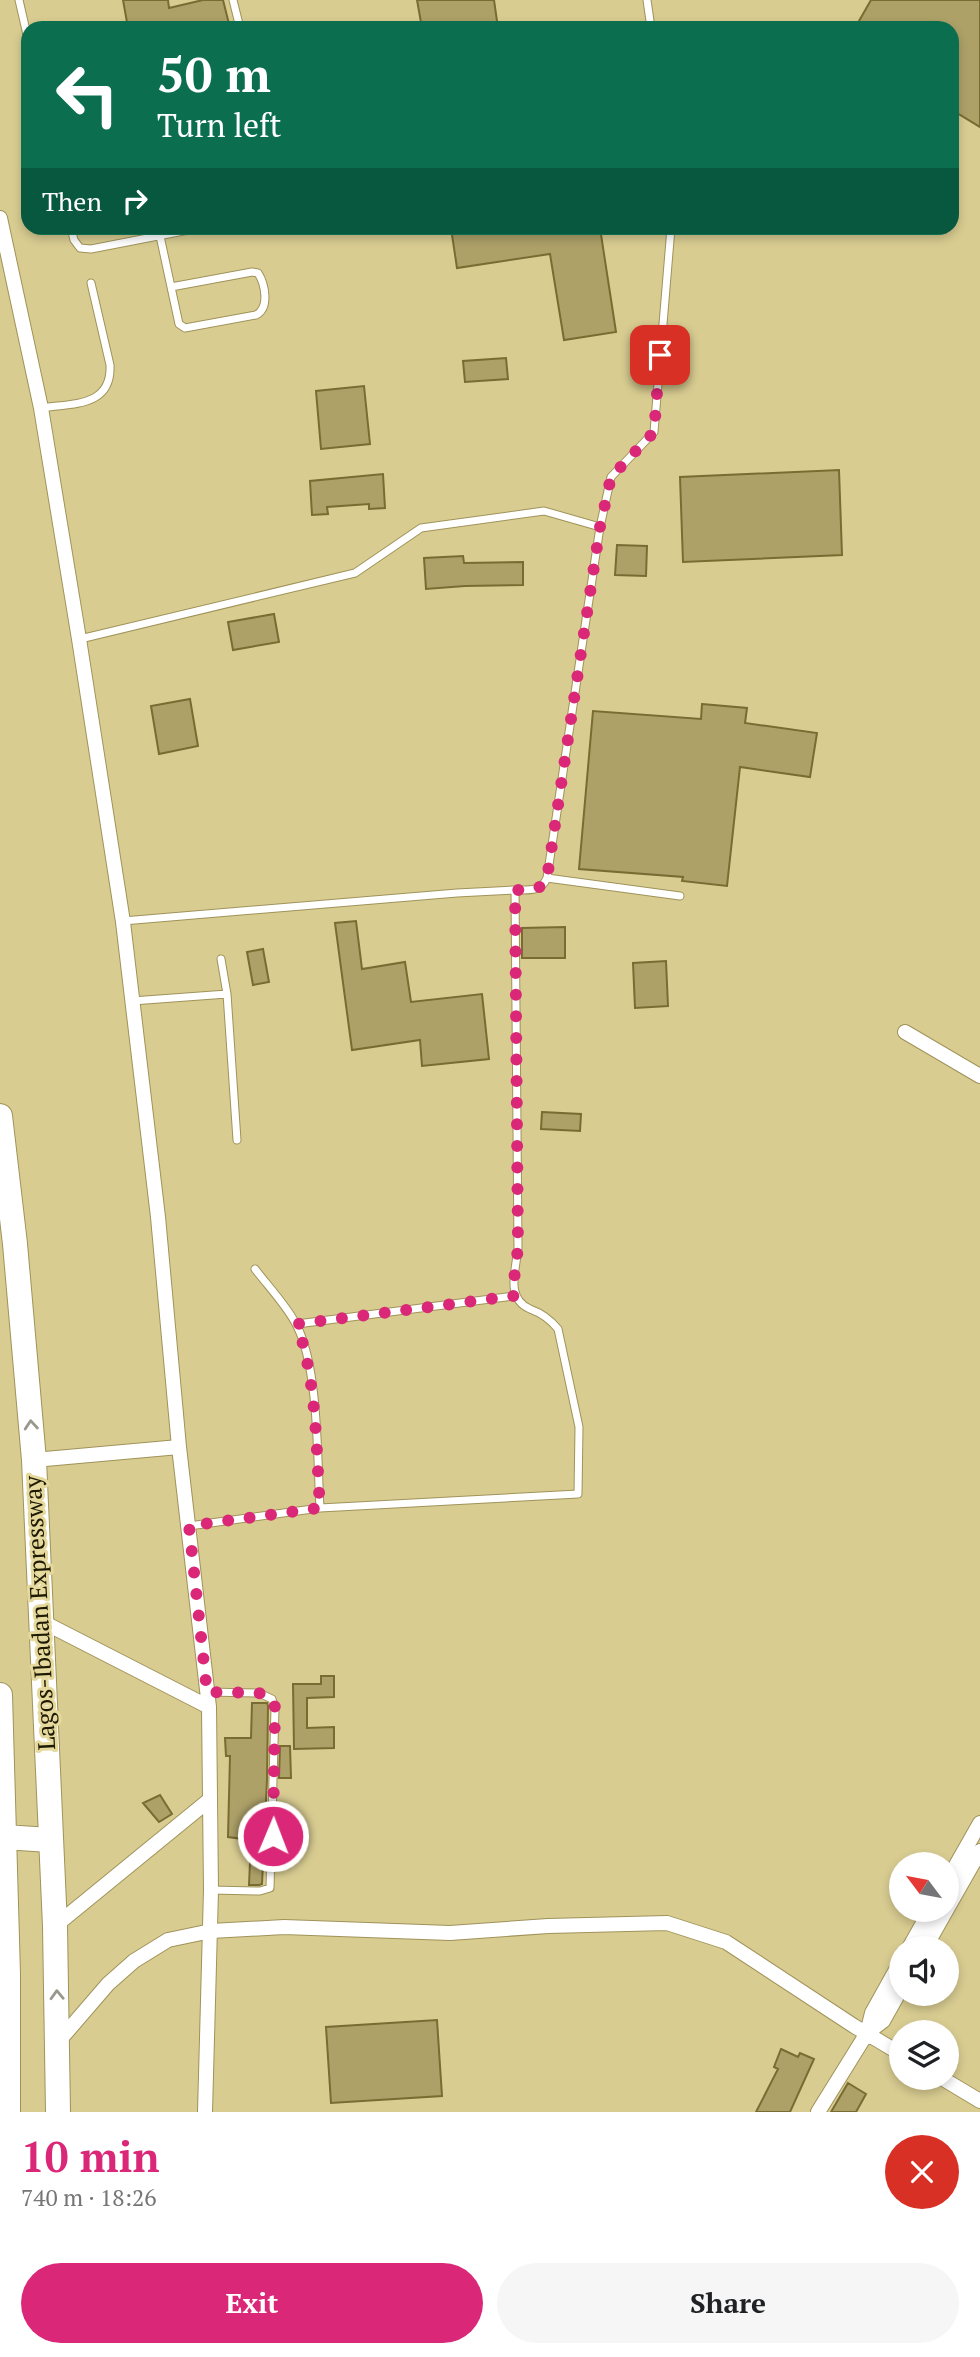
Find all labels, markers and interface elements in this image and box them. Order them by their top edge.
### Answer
text: 50 m [157,41,271,106]
icon: left [42,49,133,140]
text: Turn left [157,104,281,146]
icon: right [116,182,154,220]
text: Then [42,184,102,218]
pin [630,325,690,385]
icon: arrive [641,336,679,374]
one-way arrow [23,1419,38,1431]
street label: Lagos-Ibadan Expressway [16,1474,62,1751]
position arrow [236,1799,310,1873]
north arrow [889,1852,959,1922]
map controls [889,1852,959,2090]
button: sound [889,1936,959,2006]
one-way arrow [49,1989,64,2000]
button: layers [889,2020,959,2090]
text: 10 min [21,2128,160,2184]
button: close [885,2135,959,2209]
text: 740 m · 18:26 [21,2182,156,2213]
button: Exit [21,2263,483,2343]
button: Share [497,2263,959,2343]

